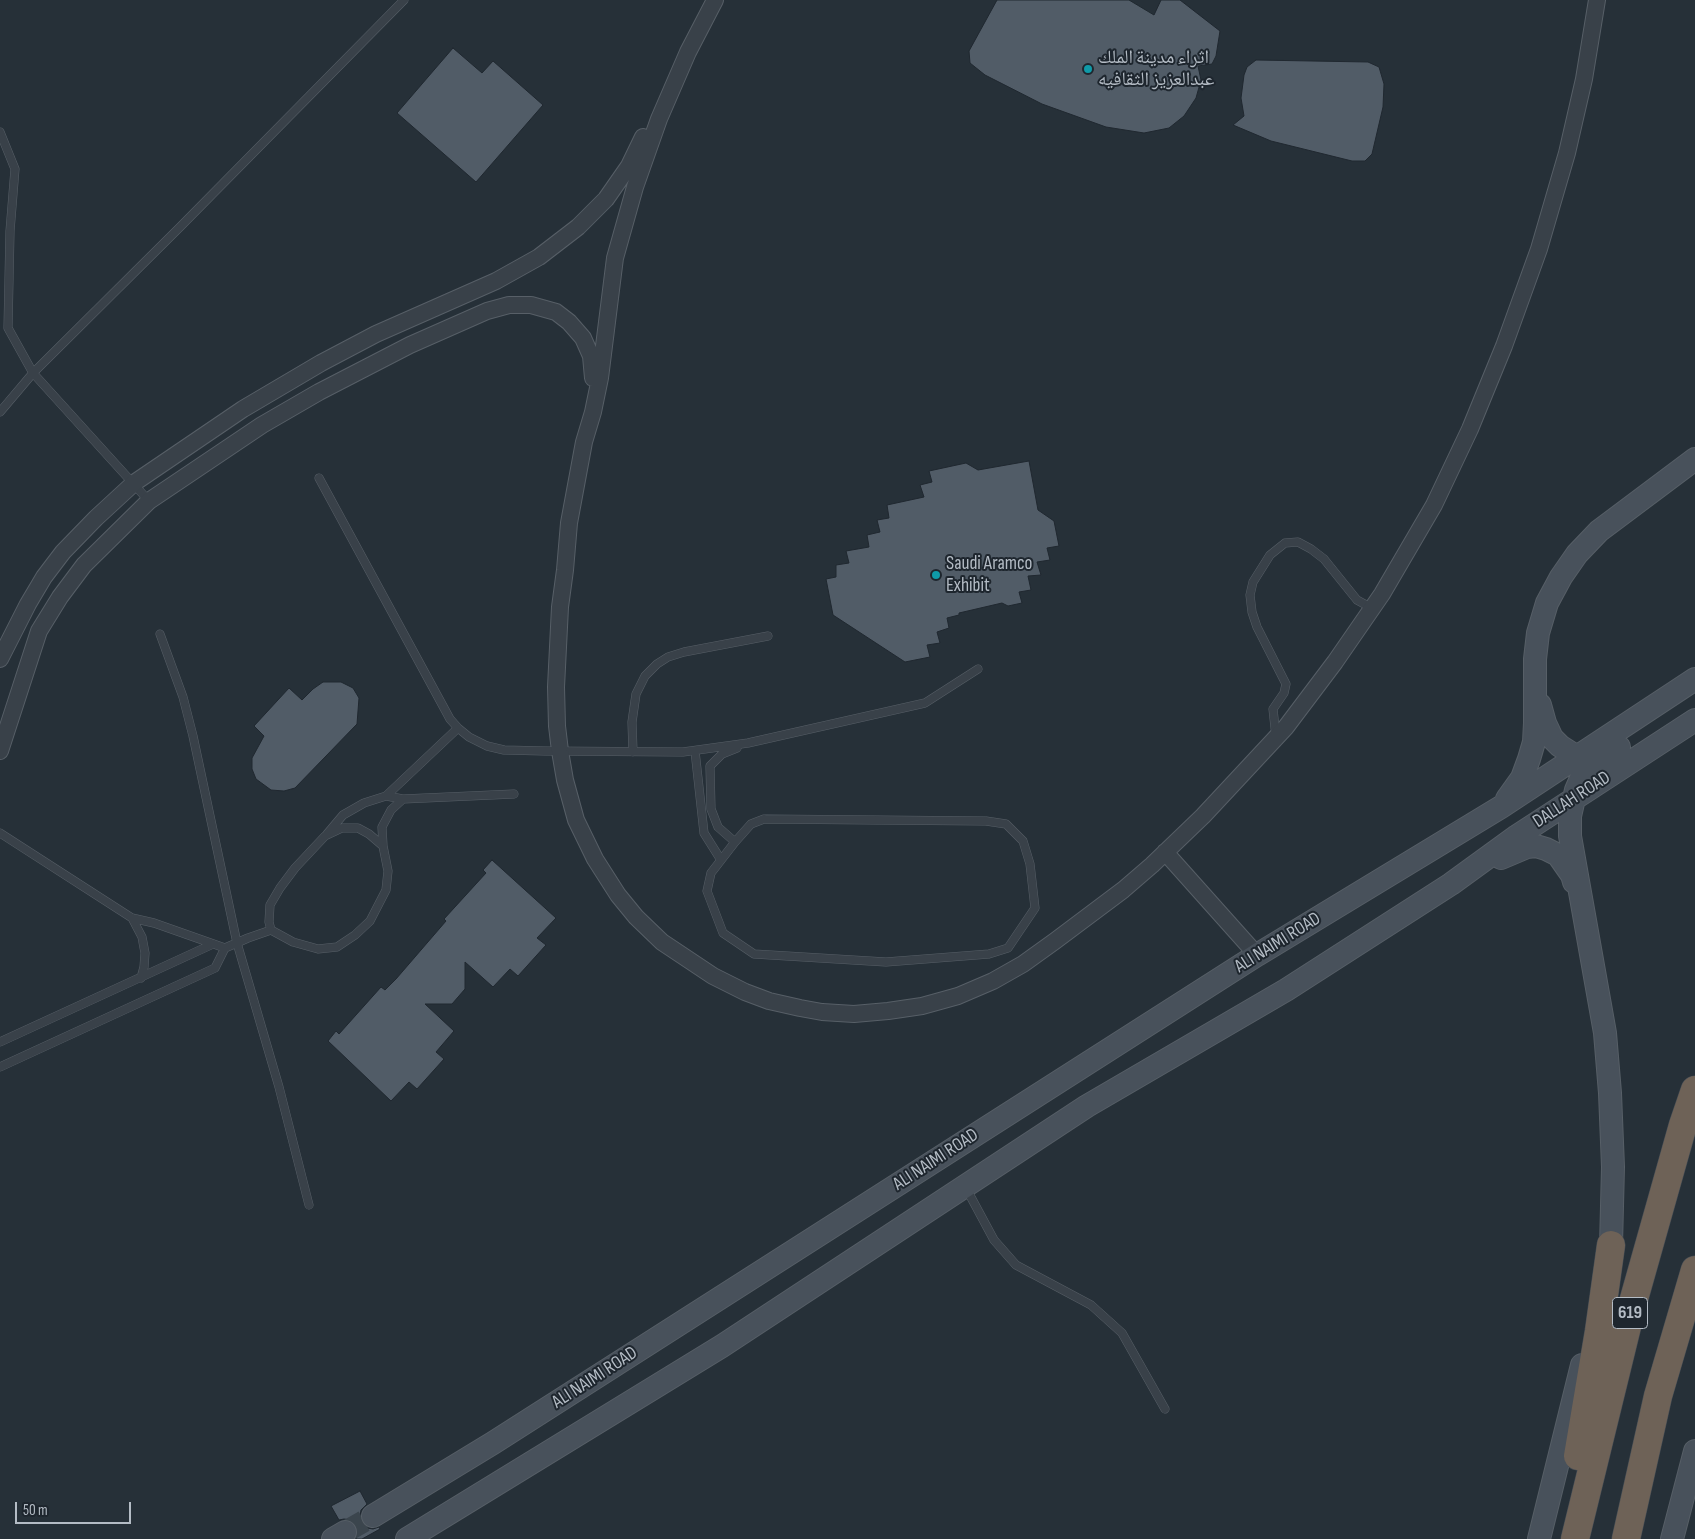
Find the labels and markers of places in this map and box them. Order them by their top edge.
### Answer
place label: اثراء مدينة الملك عبدالعزيز الثقافيه [1098,47,1214,91]
marker: اثراء مدينة الملك عبدالعزيز الثقافيه [1082,63,1094,75]
place label: Saudi Aramco Exhibit [946,553,1032,597]
marker: Saudi Aramco Exhibit [930,569,942,581]

